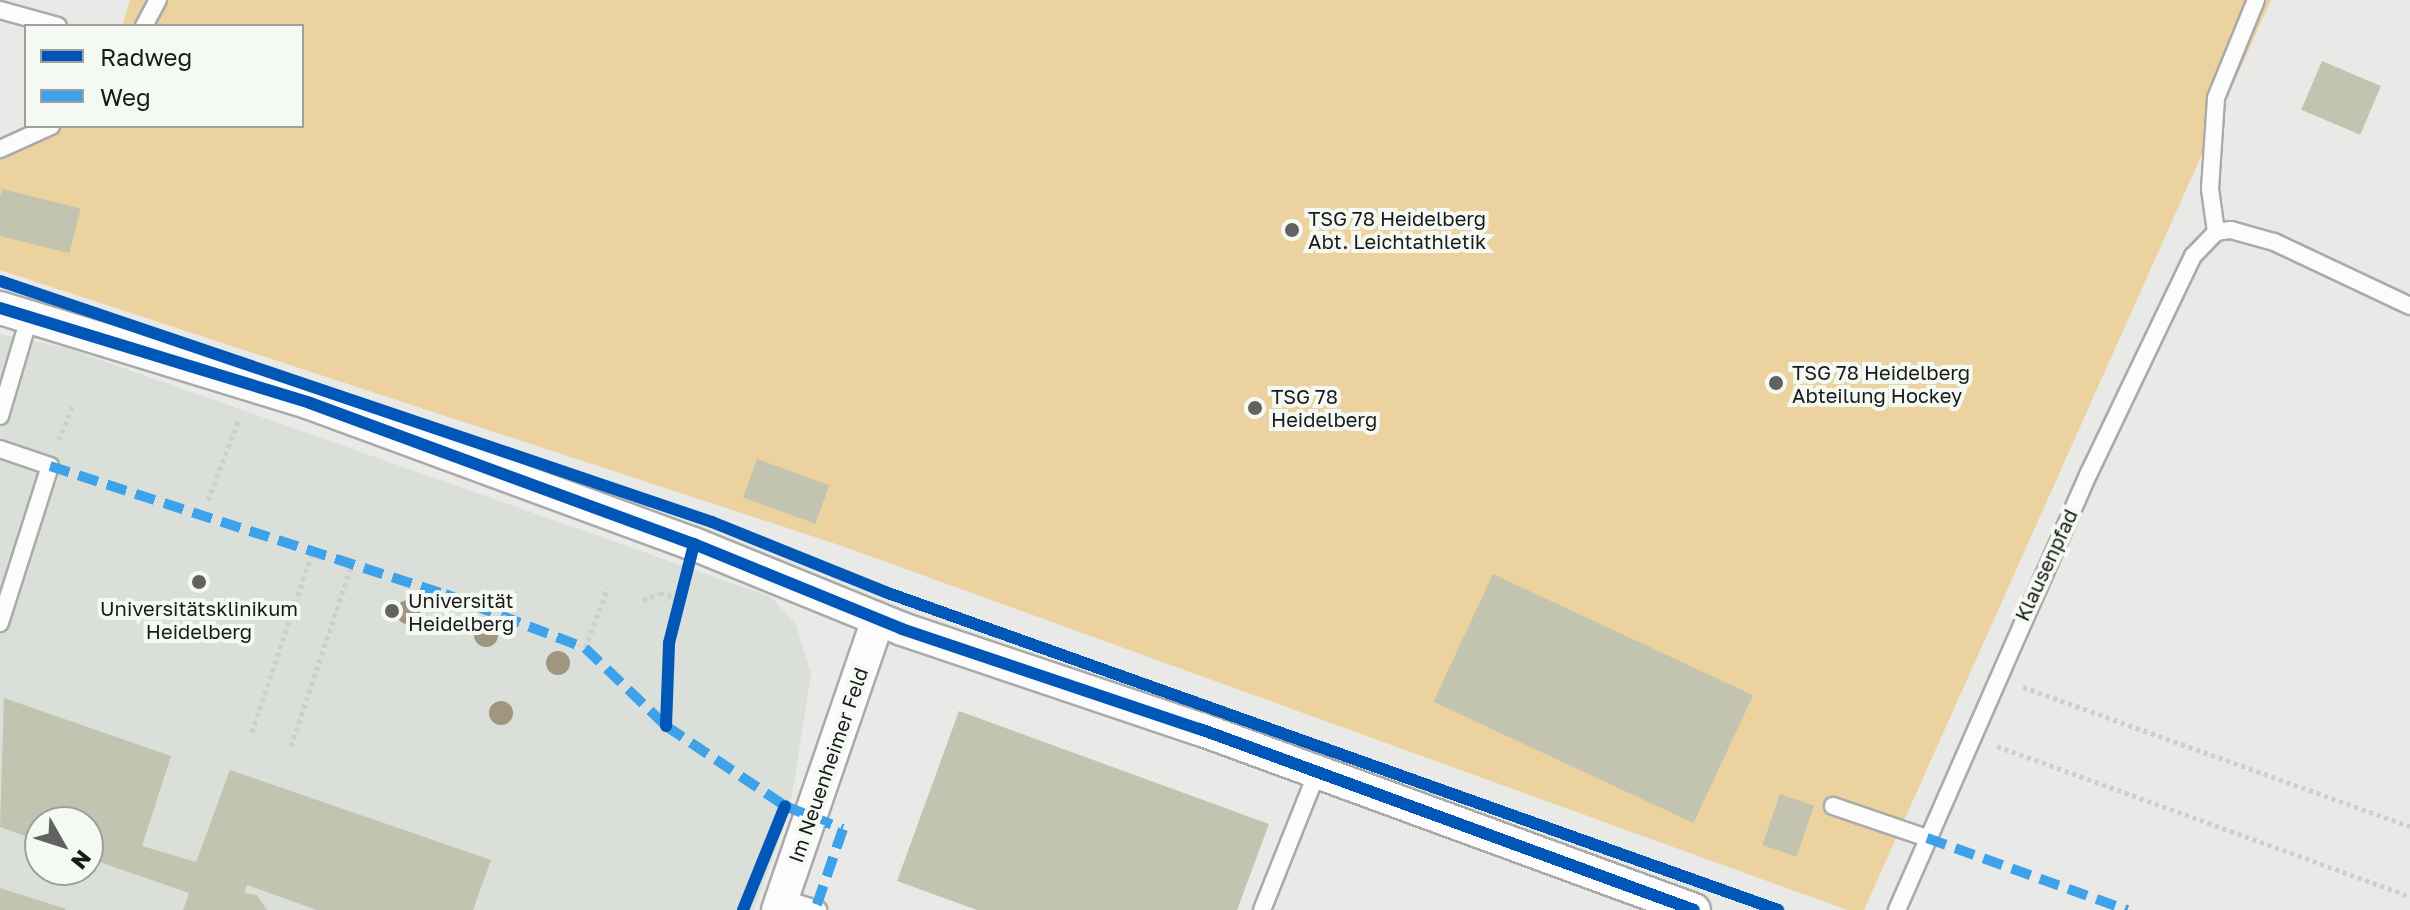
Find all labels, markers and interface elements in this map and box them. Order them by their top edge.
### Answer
legend [24,24,304,128]
text: Radweg [100,42,192,71]
text: Weg [100,82,151,111]
place label: TSG 78 Heidelberg Abt. Leichtathletik [1308,206,1486,253]
marker: TSG 78 Heidelberg Abt. Leichtathletik [1283,221,1301,239]
place label: TSG 78 Heidelberg Abteilung Hockey [1792,360,1970,407]
marker: TSG 78 Heidelberg Abteilung Hockey [1767,374,1785,392]
place label: TSG 78 Heidelberg [1271,384,1377,431]
marker: TSG 78 Heidelberg [1246,399,1264,417]
street label: Klausenpfad [2010,505,2082,625]
marker: Universitätsklinikum Heidelberg [188,571,210,593]
place label: Universität Heidelberg [408,588,514,635]
place label: Universitätsklinikum Heidelberg [100,596,298,643]
marker: Universität Heidelberg [383,602,401,620]
street label: Im Neuenheimer Feld [783,664,873,866]
north arrow [24,806,104,886]
text: N [66,845,97,875]

